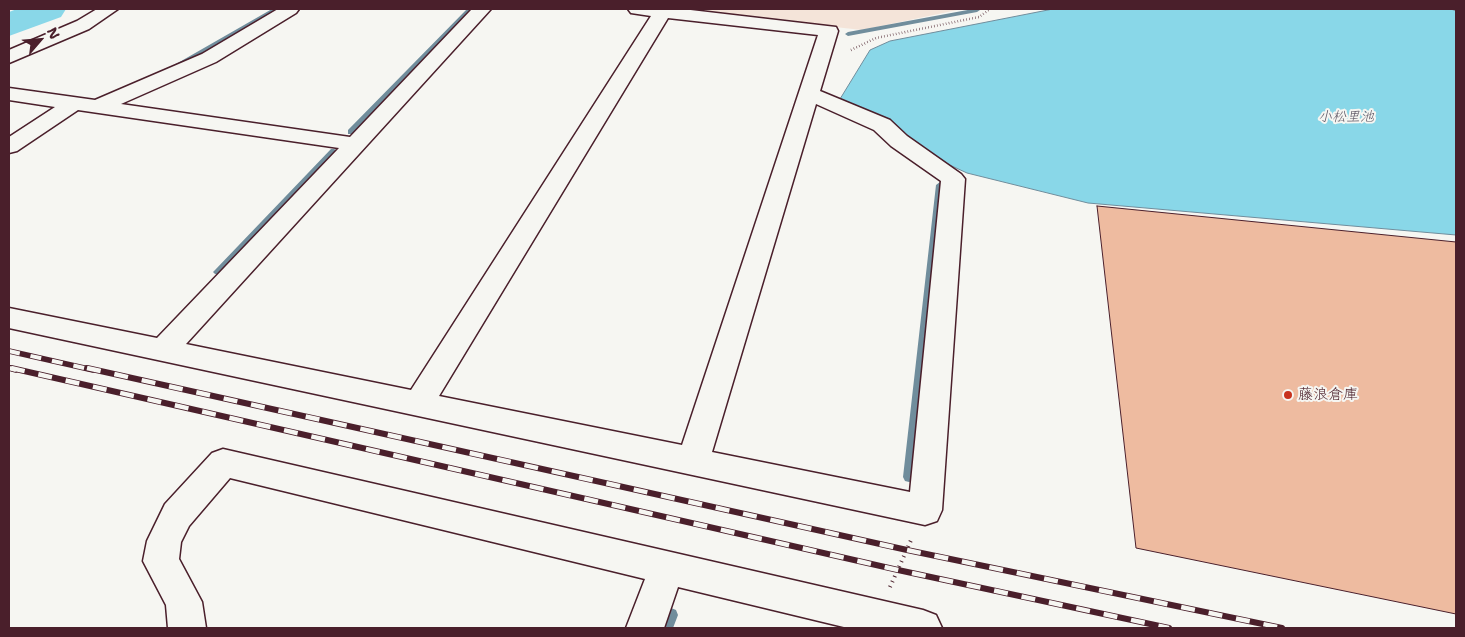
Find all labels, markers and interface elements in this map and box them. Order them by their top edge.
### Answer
north arrow [15,15,65,65]
text: N [43,24,64,42]
water label: 小松里池 [1318,109,1374,125]
place label: 藤浪倉庫 [1298,386,1358,404]
marker: 藤浪倉庫 [1282,389,1294,401]

